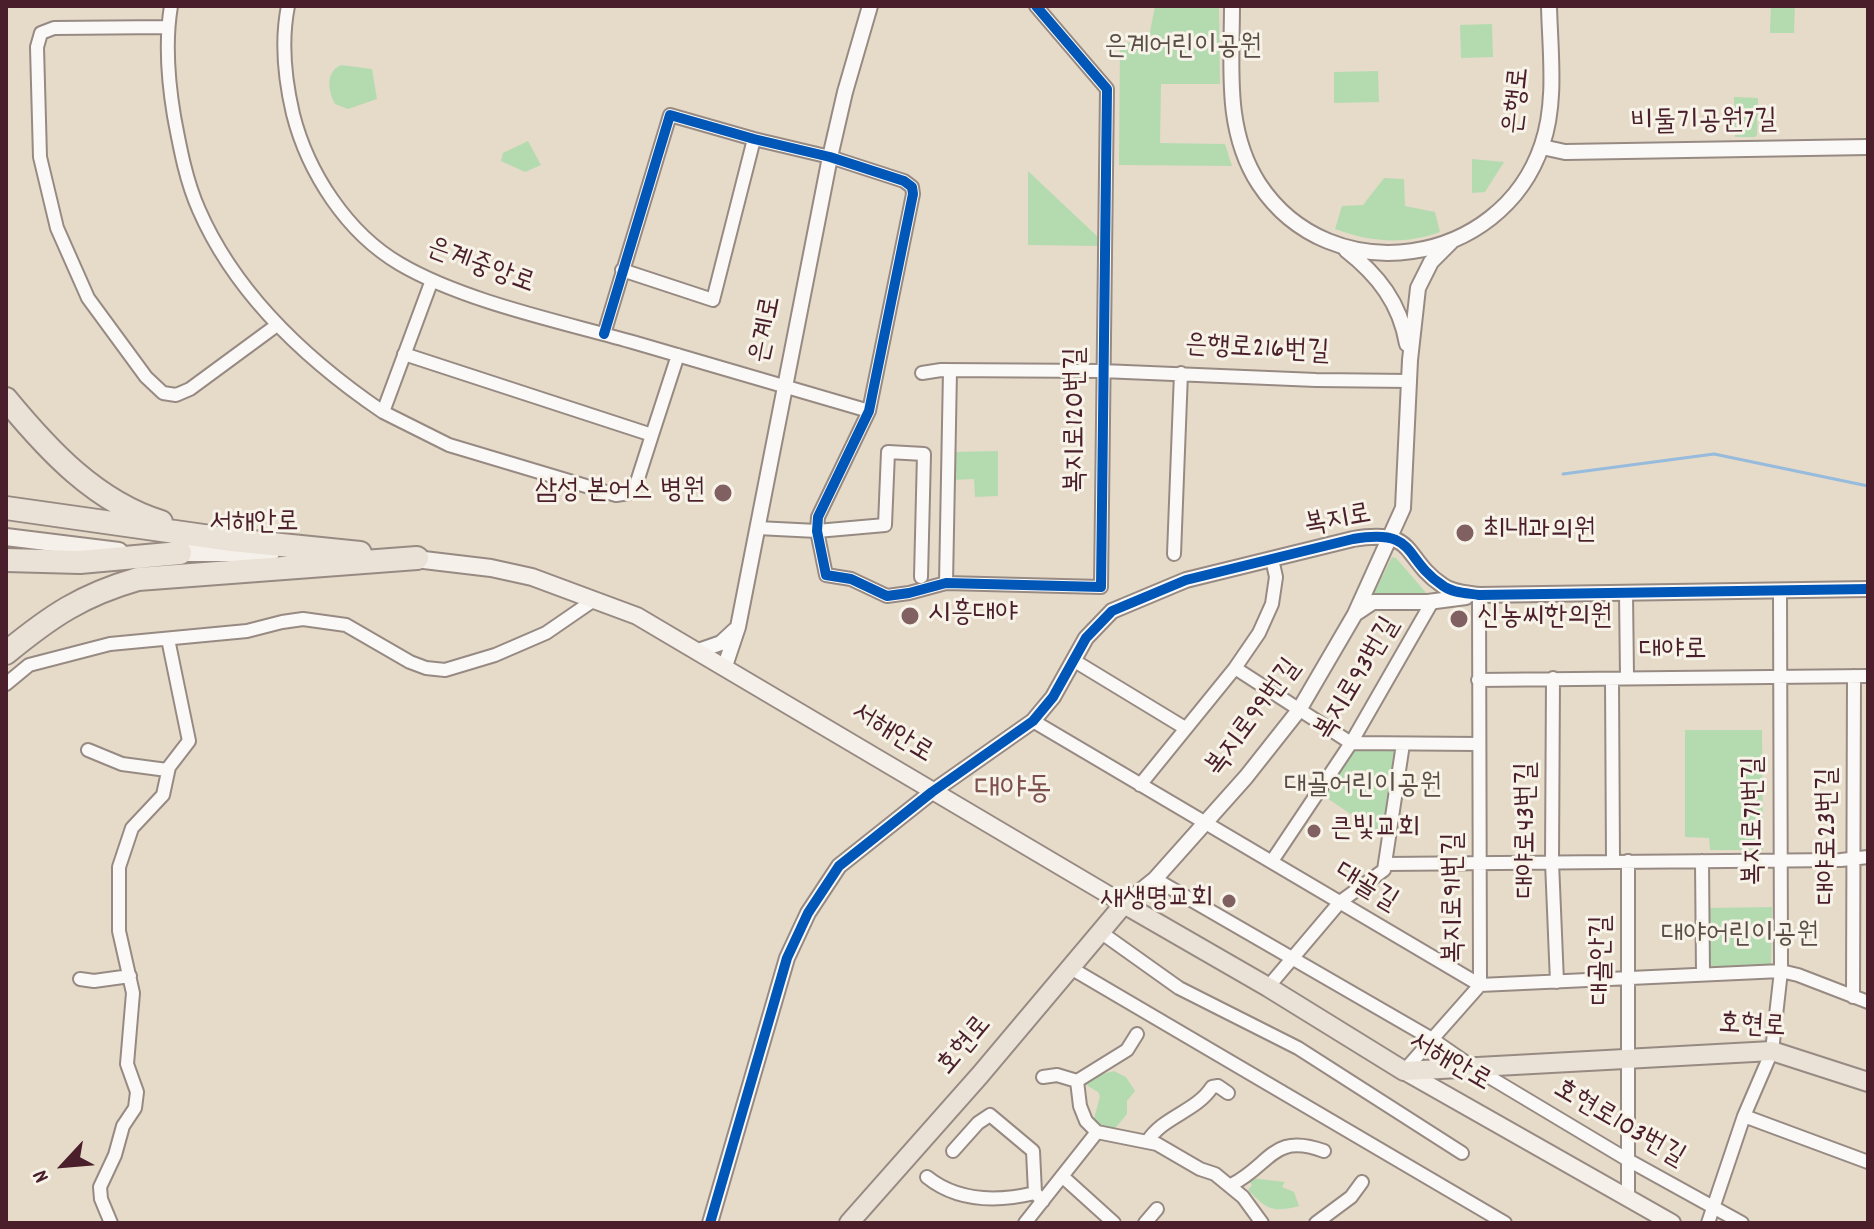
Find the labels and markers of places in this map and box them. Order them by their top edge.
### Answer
place label: 삼성 본어스 병원 [534,476,705,510]
marker: 삼성 본어스 병원 [712,482,734,504]
place label: 최내과의원 [1483,516,1596,550]
marker: 최내과의원 [1454,522,1476,544]
place label: 시흥대야 [928,599,1018,633]
place label: 신농씨한의원 [1477,602,1612,636]
marker: 시흥대야 [899,605,921,627]
marker: 신농씨한의원 [1448,608,1470,630]
place label: 큰빛교회 [1330,814,1420,848]
marker: 큰빛교회 [1305,822,1323,840]
place label: 새생명교회 [1100,884,1213,918]
marker: 새생명교회 [1220,892,1238,910]

